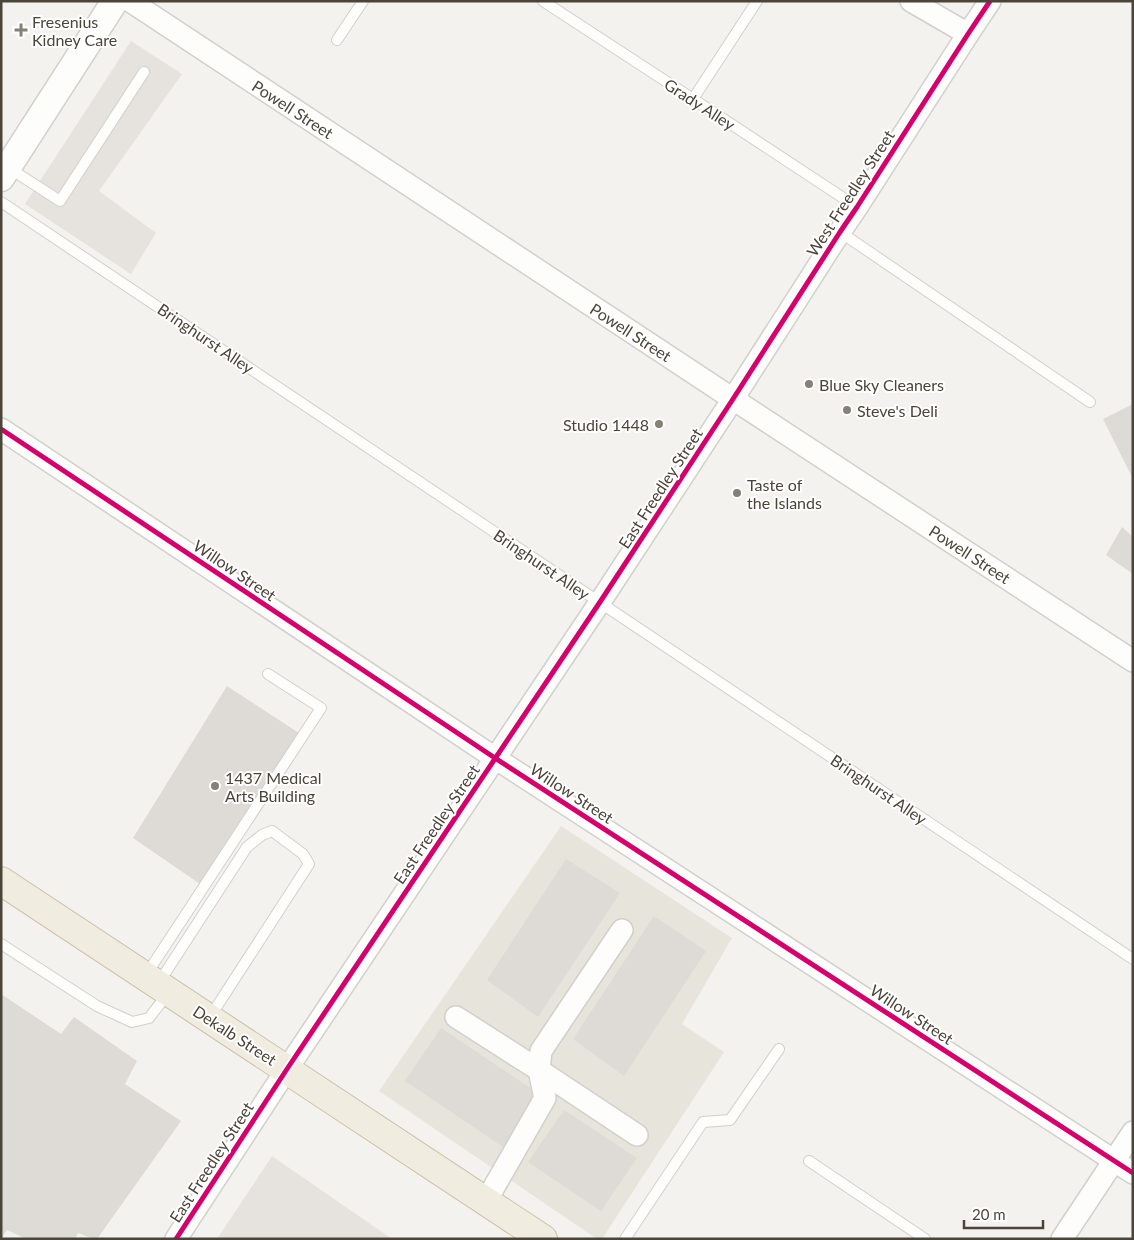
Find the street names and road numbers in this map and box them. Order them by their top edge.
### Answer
street label: Grady Alley [661,74,740,134]
street label: Powell Street [249,76,337,142]
street label: West Freedley Street [802,126,898,260]
street label: Bringhurst Alley [154,299,258,378]
street label: Powell Street [587,299,675,365]
street label: East Freedley Street [614,424,706,552]
street label: Powell Street [926,521,1014,587]
street label: Bringhurst Alley [490,525,594,604]
street label: Willow Street [190,535,280,605]
street label: Bringhurst Alley [827,750,931,829]
street label: Willow Street [527,759,617,827]
street label: East Freedley Street [389,761,483,887]
street label: Willow Street [867,980,957,1048]
street label: Dekalb Street [190,1001,280,1069]
street label: East Freedley Street [165,1098,257,1226]

